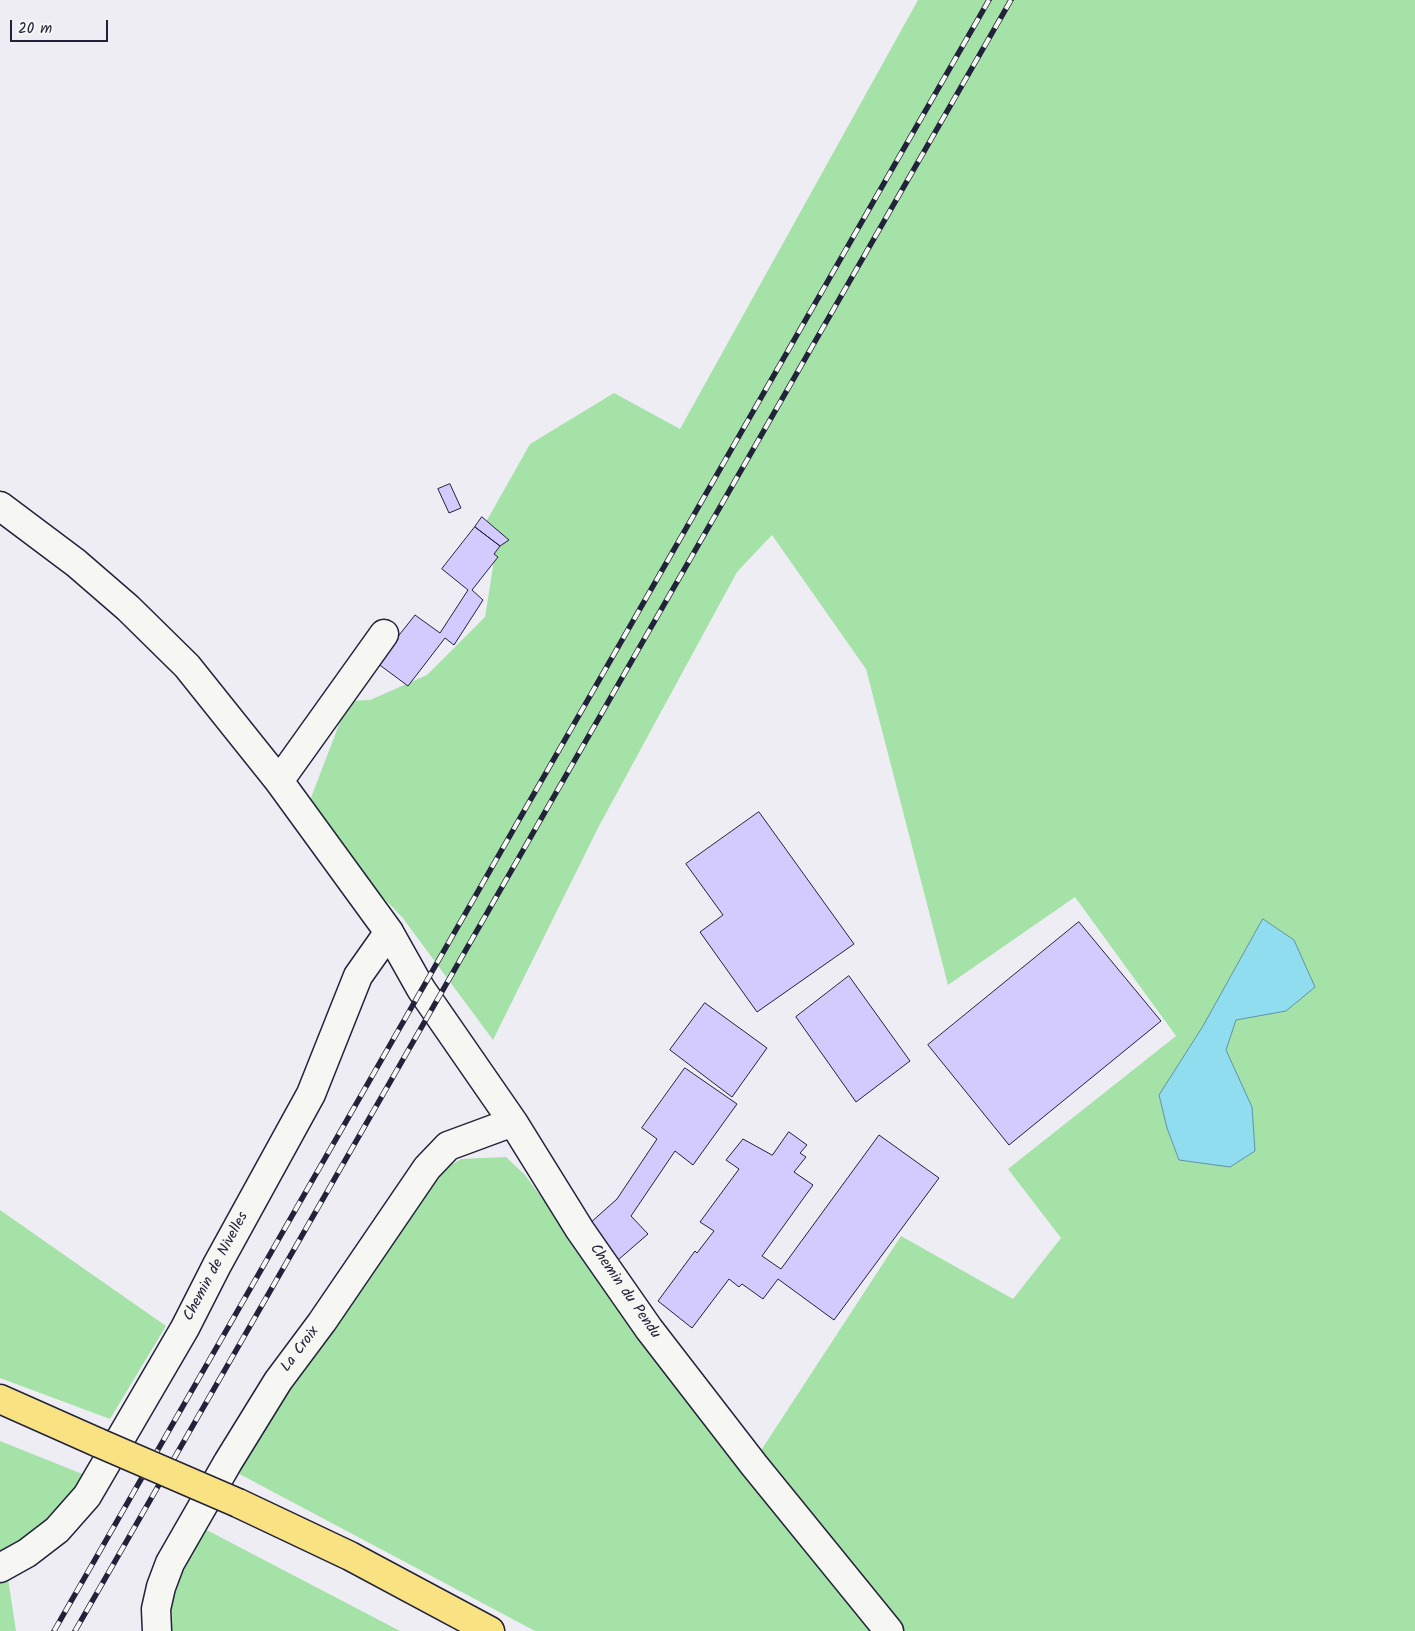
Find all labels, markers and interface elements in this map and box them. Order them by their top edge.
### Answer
scale bar [12,10,110,42]
text: 20 m [18,17,52,41]
street label: Chemin de Nivelles [181,1209,253,1325]
street label: Chemin du Pendu [585,1241,663,1343]
street label: La Croix [278,1324,324,1376]

